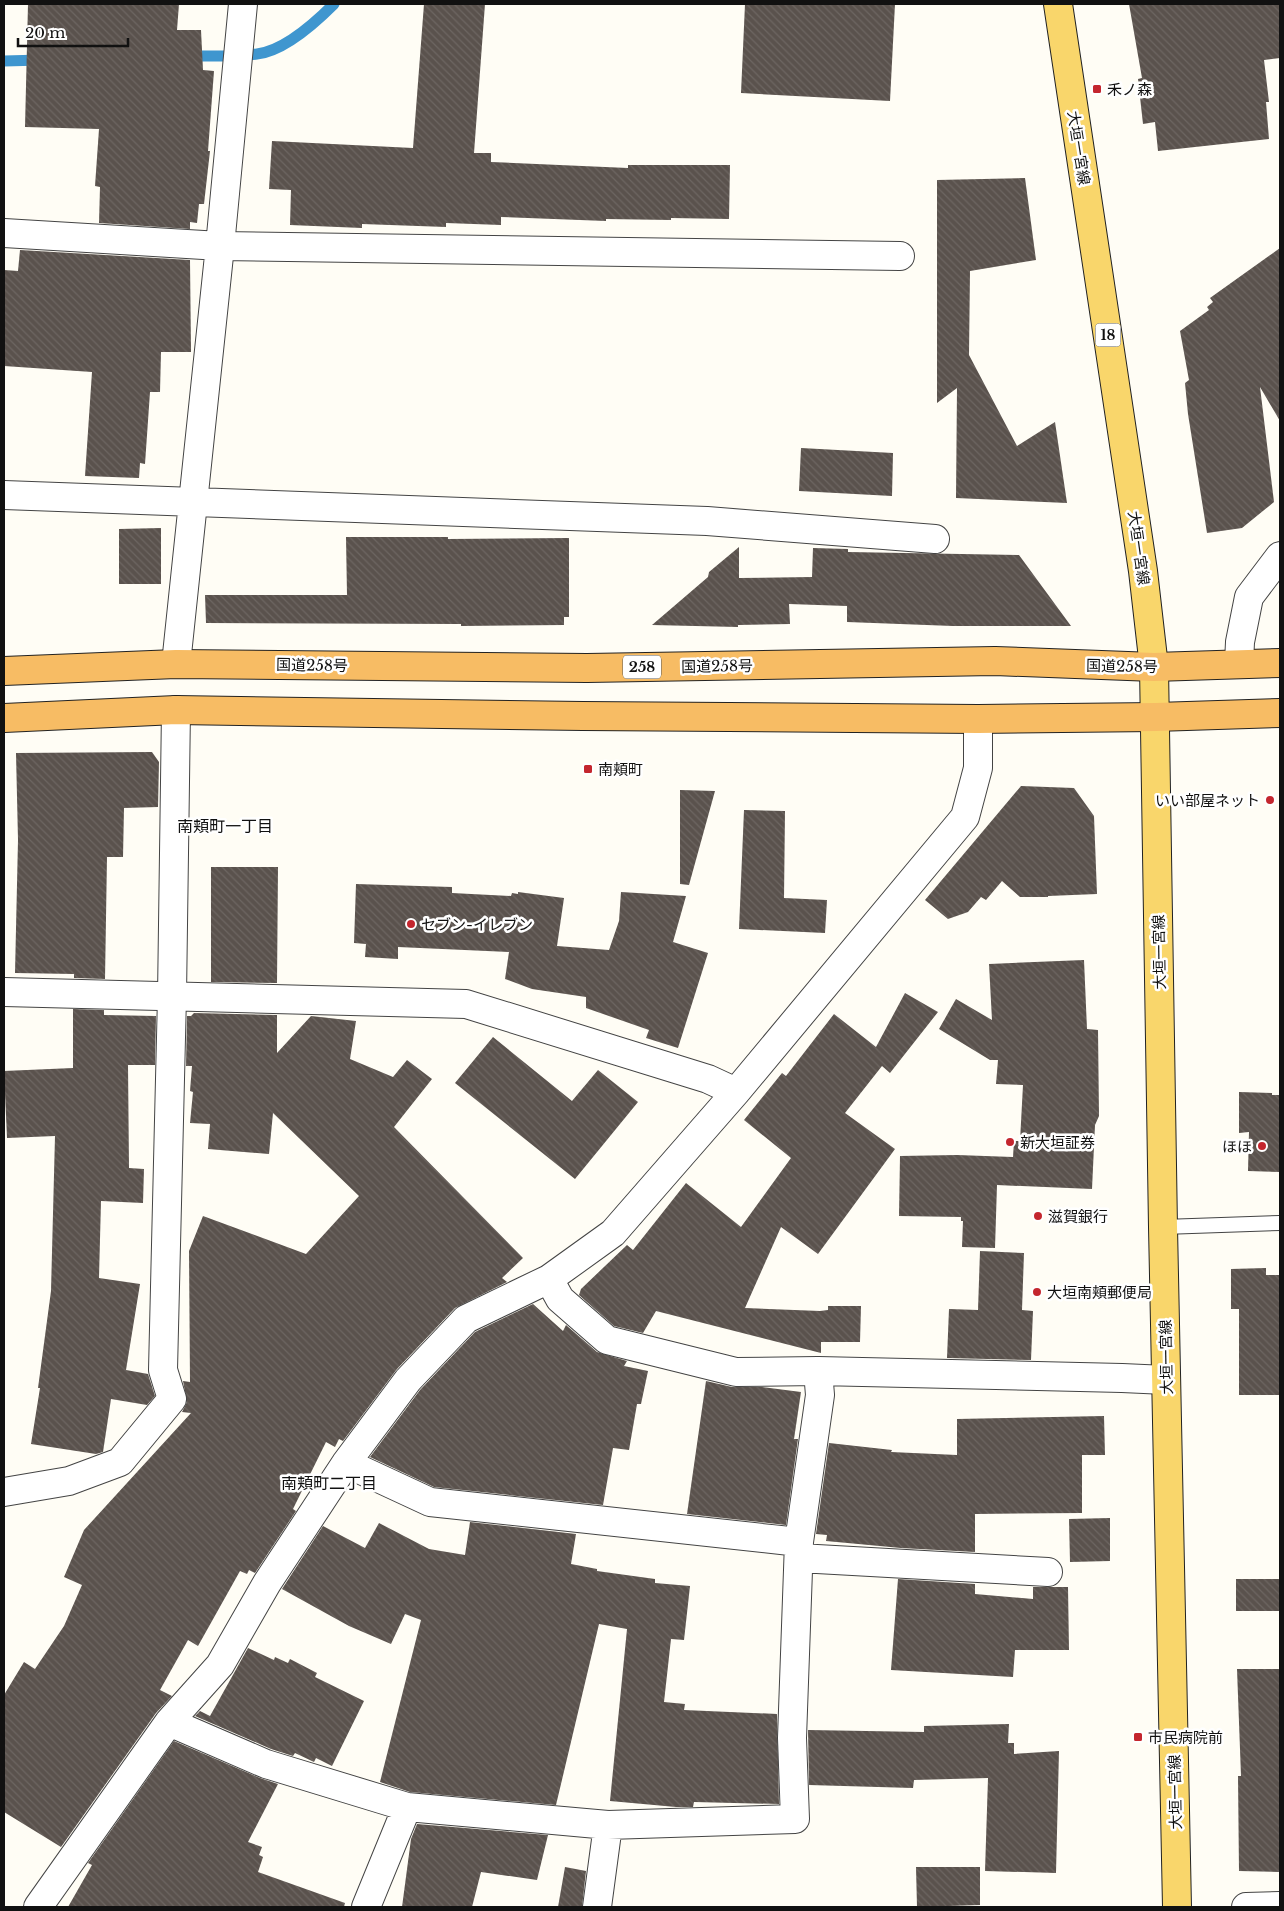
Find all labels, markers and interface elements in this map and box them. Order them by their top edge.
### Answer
scale bar [18,15,128,47]
text: 20 m [25,23,65,42]
place label: 禾ノ森 [1107,80,1152,99]
marker: 禾ノ森 [1091,83,1103,95]
street label: 大垣一宮線 [1064,109,1094,187]
road number: 18 [1096,324,1120,346]
street label: 大垣一宮線 [1124,510,1154,586]
street label: 国道258号 [276,655,348,675]
road number: 258 [623,656,661,679]
street label: 国道258号 [681,656,753,676]
street label: 国道258号 [1086,656,1158,676]
place label: 南頬町 [598,760,643,779]
marker: 南頬町 [582,763,594,775]
place label: いい部屋ネット [1155,791,1260,810]
marker: いい部屋ネット [1264,794,1276,806]
district label: 南頬町一丁目 [177,816,273,836]
street label: 大垣一宮線 [1149,914,1169,990]
place label: セブン-イレブン [421,915,533,934]
marker: セブン-イレブン [405,918,417,930]
place label: 新大垣証券 [1020,1133,1095,1152]
marker: 新大垣証券 [1004,1136,1016,1148]
place label: ほほ [1222,1137,1252,1156]
marker: ほほ [1256,1140,1268,1152]
place label: 滋賀銀行 [1048,1207,1108,1226]
marker: 滋賀銀行 [1032,1210,1044,1222]
place label: 大垣南頬郵便局 [1047,1283,1152,1302]
marker: 大垣南頬郵便局 [1031,1286,1043,1298]
street label: 大垣一宮線 [1156,1319,1176,1395]
district label: 南頬町二丁目 [281,1473,377,1493]
place label: 市民病院前 [1148,1728,1223,1747]
marker: 市民病院前 [1132,1731,1144,1743]
street label: 大垣一宮線 [1165,1754,1185,1830]

